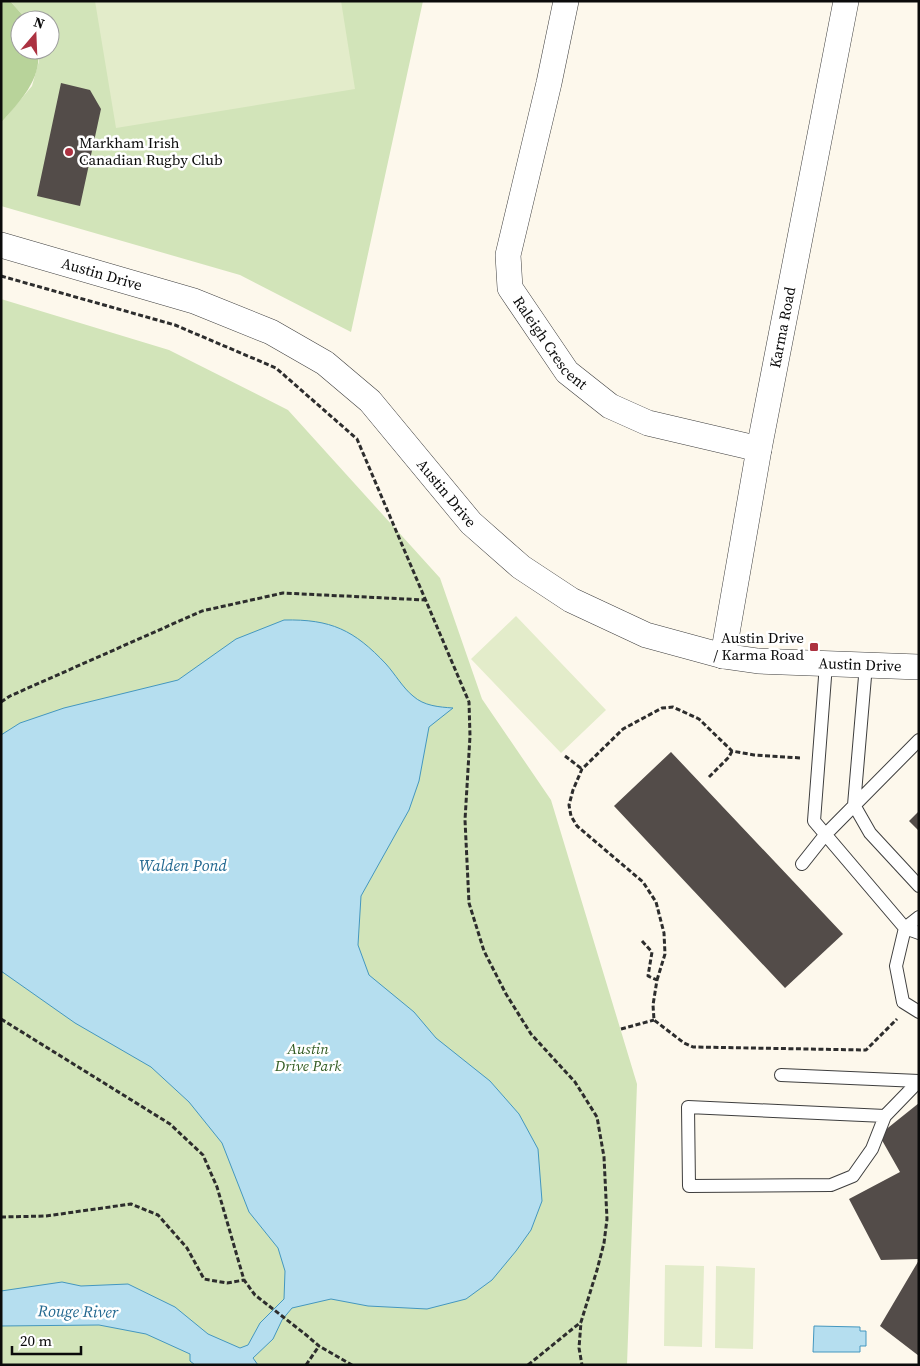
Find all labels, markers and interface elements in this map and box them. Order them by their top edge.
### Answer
north arrow [10,10,60,60]
text: N [31,12,47,34]
place label: Markham Irish Canadian Rugby Club [79,132,223,170]
marker: Markham Irish Canadian Rugby Club [63,146,75,158]
street label: Austin Drive [59,252,145,296]
street label: Karma Road [764,284,800,370]
street label: Raleigh Crescent [508,292,592,394]
street label: Austin Drive [412,454,482,532]
place label: Austin Drive / Karma Road [713,627,804,665]
marker: Austin Drive / Karma Road [808,641,820,653]
street label: Austin Drive [818,652,902,676]
water label: Walden Pond [139,854,228,876]
park label: Austin Drive Park [274,1038,342,1076]
water label: Rouge River [37,1299,119,1323]
scale bar [12,1324,81,1356]
text: 20 m [20,1330,52,1351]

